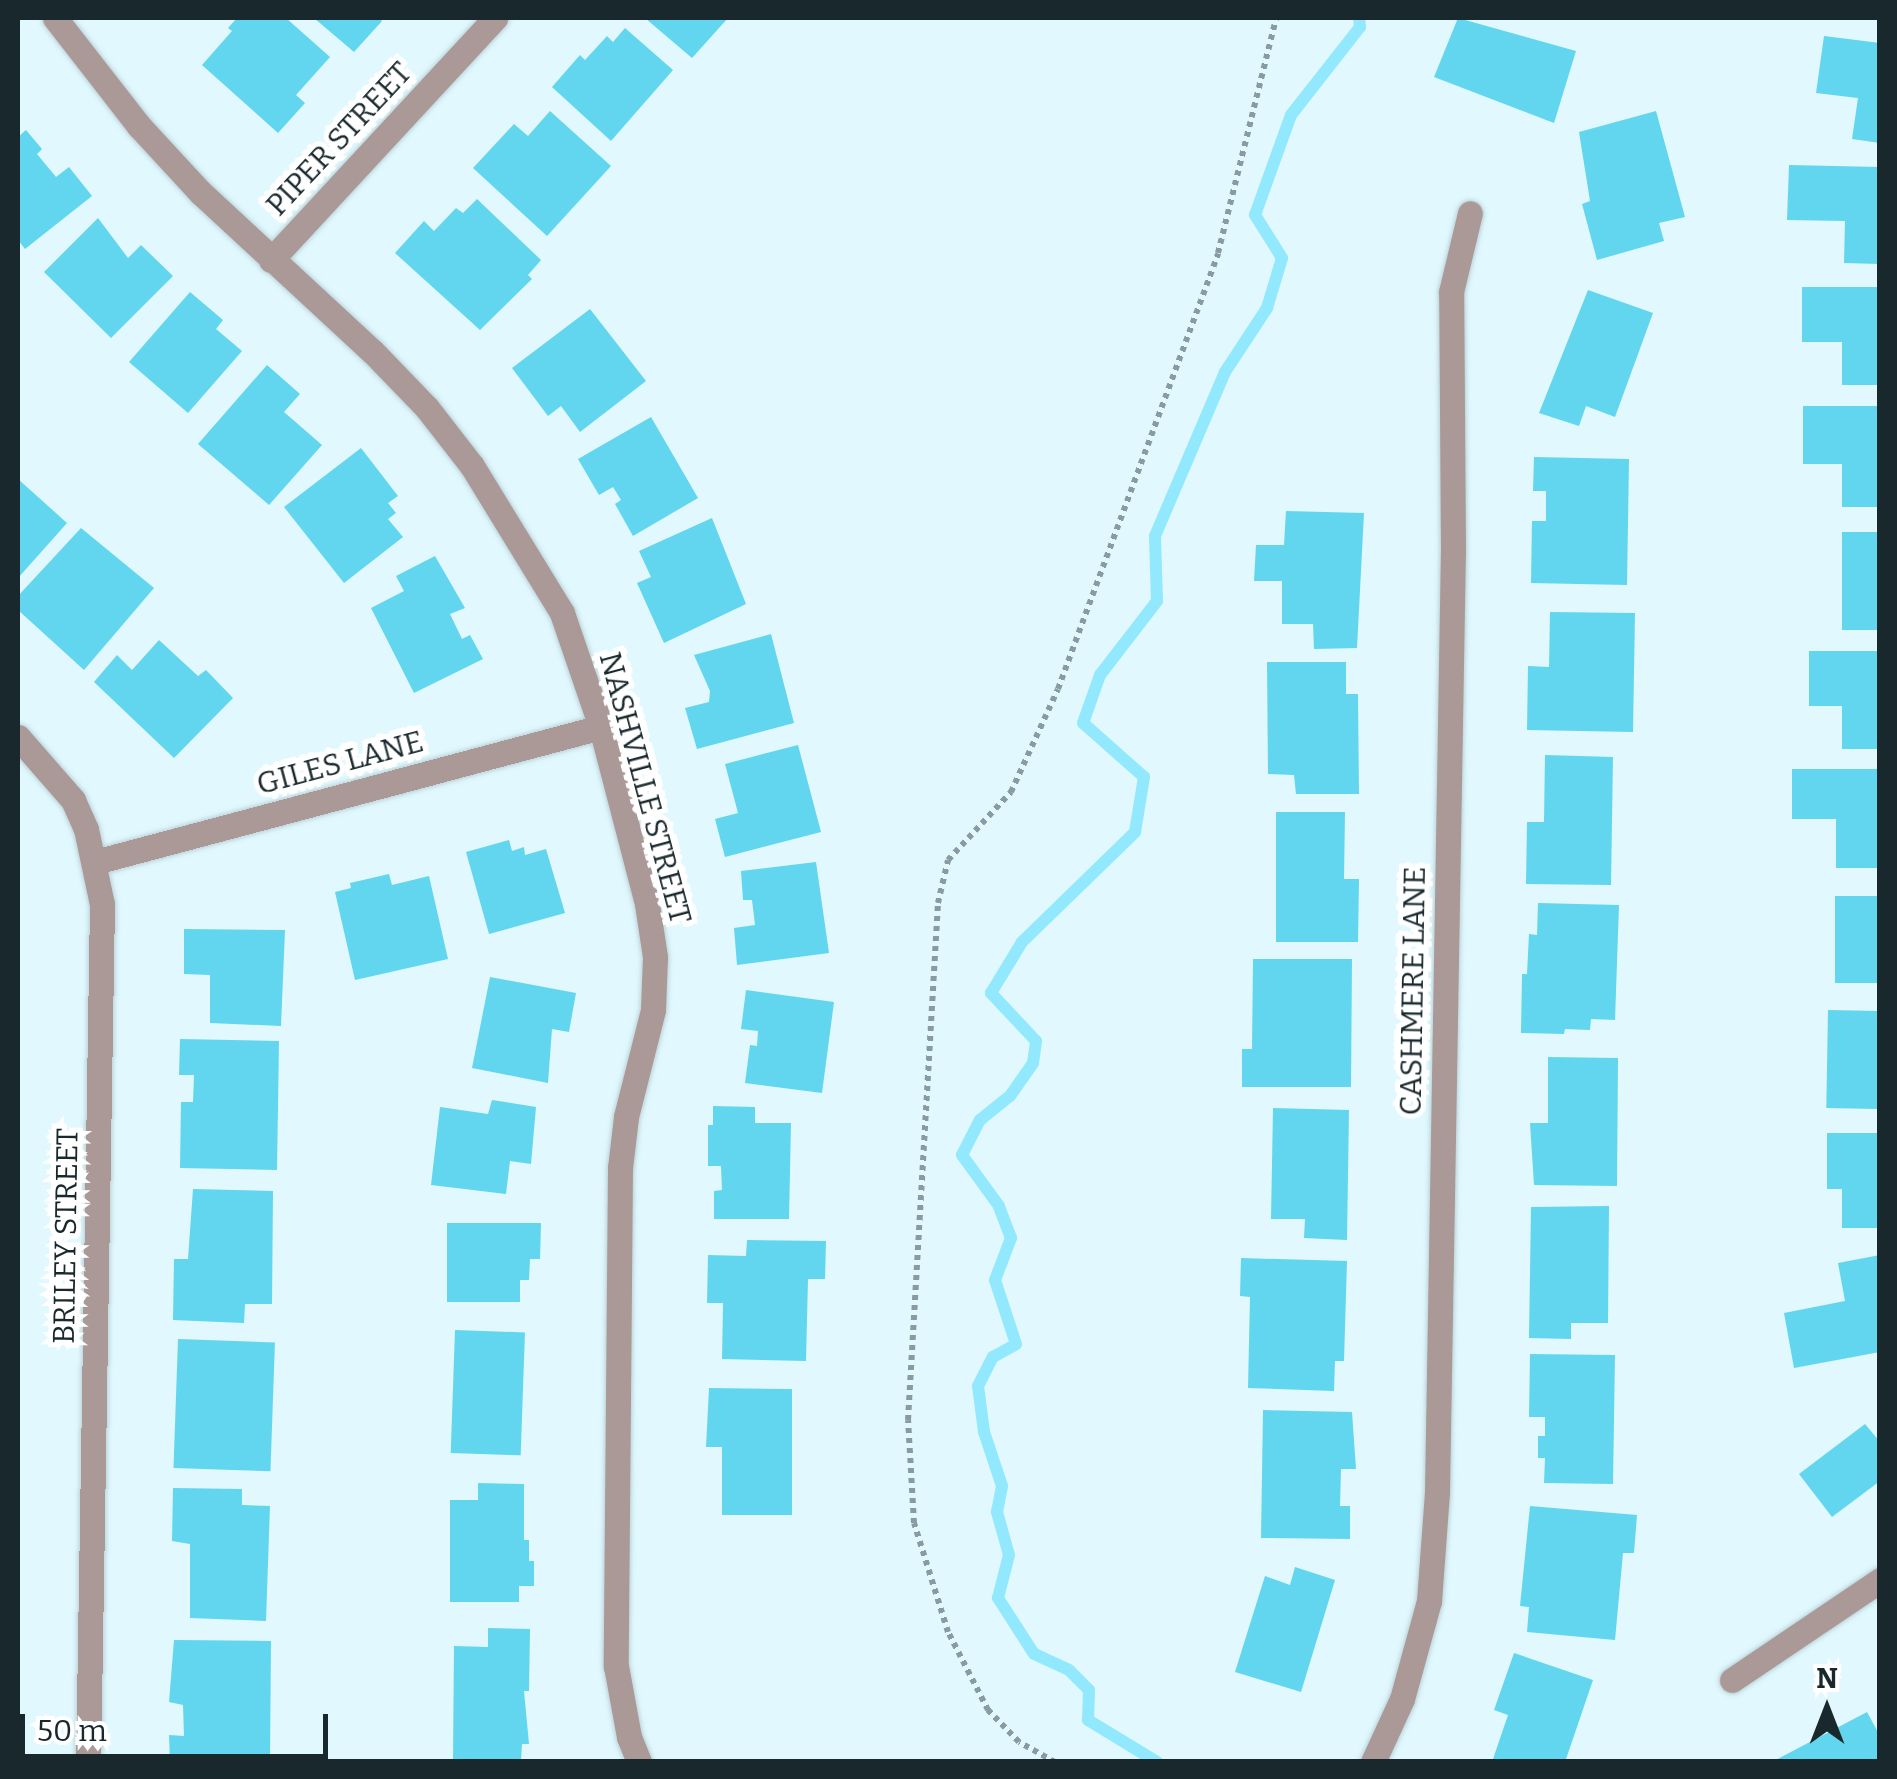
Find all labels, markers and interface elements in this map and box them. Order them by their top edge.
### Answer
street label: PIPER STREET [259,55,419,223]
street label: NASHVILLE STREET [591,648,699,928]
street label: GILES LANE [253,724,427,802]
street label: CASHMERE LANE [1393,866,1433,1116]
street label: BRILEY STREET [46,1128,86,1344]
north arrow [1777,1659,1877,1759]
text: N [1816,1662,1838,1695]
scale bar [25,1694,332,1756]
text: 50 m [37,1713,107,1749]

